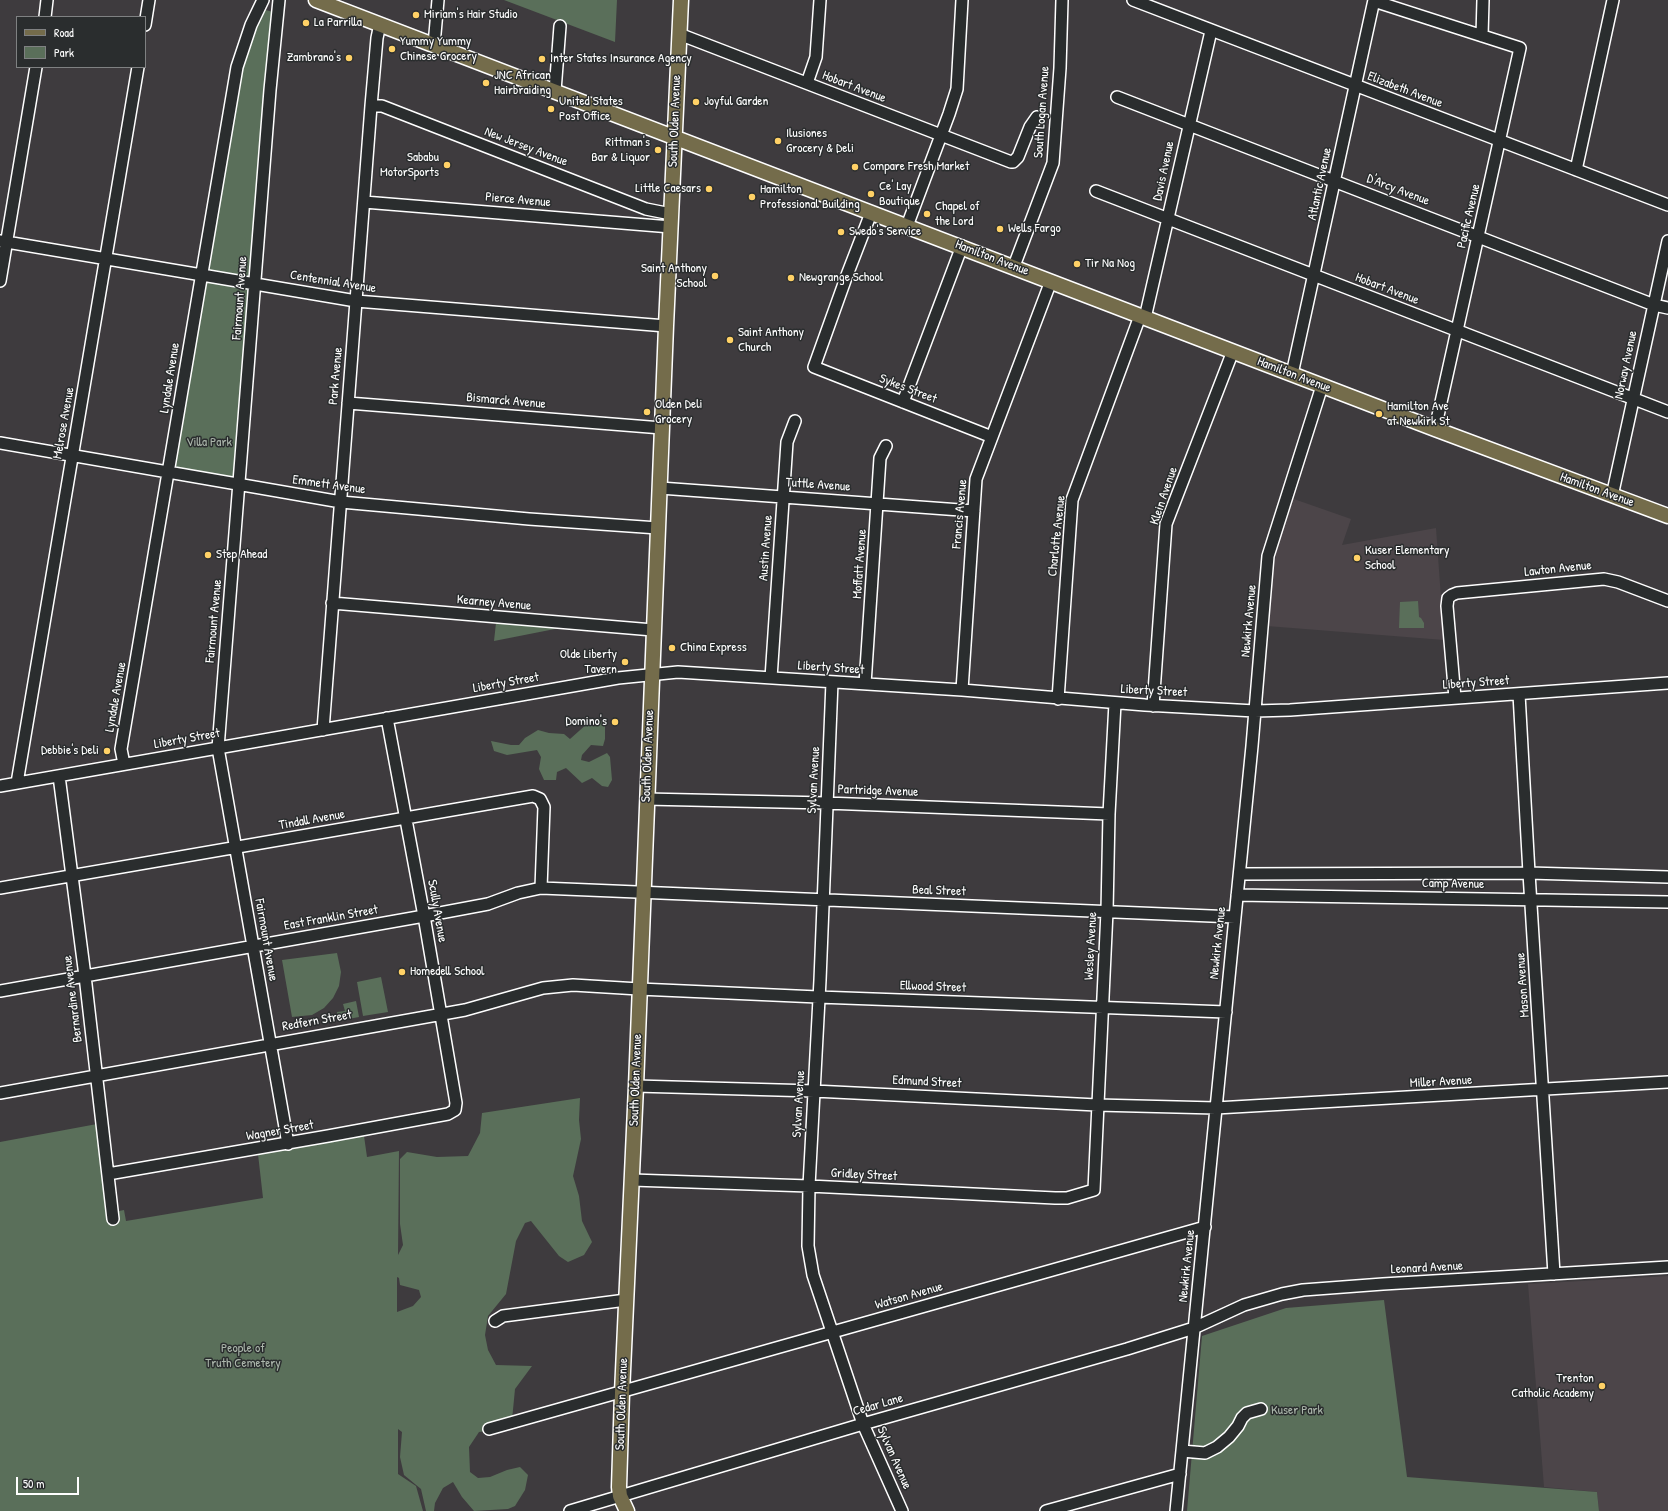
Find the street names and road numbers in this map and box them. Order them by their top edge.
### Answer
street label: South Logan Avenue [1031,66,1053,158]
street label: Hobart Avenue [820,68,888,106]
street label: Elizabeth Avenue [1365,69,1445,111]
street label: South Olden Avenue [666,75,684,167]
street label: New Jersey Avenue [482,124,570,170]
street label: Davis Avenue [1150,140,1178,202]
street label: Atlantic Avenue [1305,146,1335,222]
street label: D'Arcy Avenue [1364,171,1432,209]
street label: Pacific Avenue [1454,182,1484,250]
street label: Pierce Avenue [485,189,551,211]
street label: Hamilton Avenue [953,237,1031,279]
street label: Fairmount Avenue [229,256,251,340]
street label: Centennial Avenue [289,267,377,297]
street label: Hobart Avenue [1353,270,1421,308]
street label: Norway Avenue [1611,329,1641,401]
street label: Lyndale Avenue [157,342,183,414]
street label: Park Avenue [326,347,346,405]
street label: Hamilton Avenue [1255,354,1333,396]
street label: Sykes Street [877,371,939,407]
street label: Melrose Avenue [50,386,78,460]
street label: Bismarck Avenue [466,390,546,412]
street label: Klein Avenue [1147,465,1181,527]
street label: Hamilton Avenue [1558,469,1636,511]
street label: Emmett Avenue [292,472,366,498]
street label: Tuttle Avenue [785,475,851,495]
street label: Francis Avenue [949,479,971,549]
street label: Charlotte Avenue [1045,495,1069,577]
street label: Austin Avenue [756,515,776,581]
street label: Moffatt Avenue [850,529,870,599]
street label: Lawton Avenue [1524,558,1592,580]
street label: Fairmount Avenue [203,579,225,663]
street label: Newkirk Avenue [1238,584,1260,658]
street label: Kearney Avenue [456,592,532,614]
street label: Liberty Street [797,658,865,678]
street label: Lyndale Avenue [102,661,130,733]
street label: Liberty Street [472,670,540,696]
street label: Liberty Street [1442,673,1510,693]
street label: Liberty Street [1120,681,1188,701]
street label: South Olden Avenue [639,710,657,802]
street label: Liberty Street [153,726,221,752]
street label: Sylvan Avenue [804,746,824,814]
street label: Partridge Avenue [837,782,919,800]
street label: Tindall Avenue [278,807,346,833]
street label: Camp Avenue [1422,876,1484,892]
street label: Scully Avenue [424,878,450,944]
street label: Beal Street [912,882,966,900]
street label: Fairmount Avenue [251,898,281,982]
street label: East Franklin Street [283,902,379,934]
street label: Newkirk Avenue [1206,906,1230,980]
street label: Wesley Avenue [1081,912,1101,980]
street label: Mason Avenue [1513,952,1533,1018]
street label: Bernardine Avenue [60,955,86,1043]
street label: Ellwood Street [900,978,966,996]
street label: Redfern Street [281,1007,353,1035]
street label: South Olden Avenue [627,1034,645,1126]
street label: Sylvan Avenue [789,1070,809,1138]
street label: Edmund Street [892,1072,962,1092]
street label: Miller Avenue [1409,1073,1473,1091]
street label: Wagner Street [245,1117,315,1145]
street label: Gridley Street [830,1165,898,1185]
street label: Newkirk Avenue [1175,1229,1199,1303]
street label: Leonard Avenue [1391,1258,1463,1278]
street label: Watson Avenue [873,1279,945,1313]
street label: South Olden Avenue [613,1358,631,1450]
street label: Cedar Lane [851,1390,905,1420]
street label: Sylvan Avenue [873,1424,915,1492]

